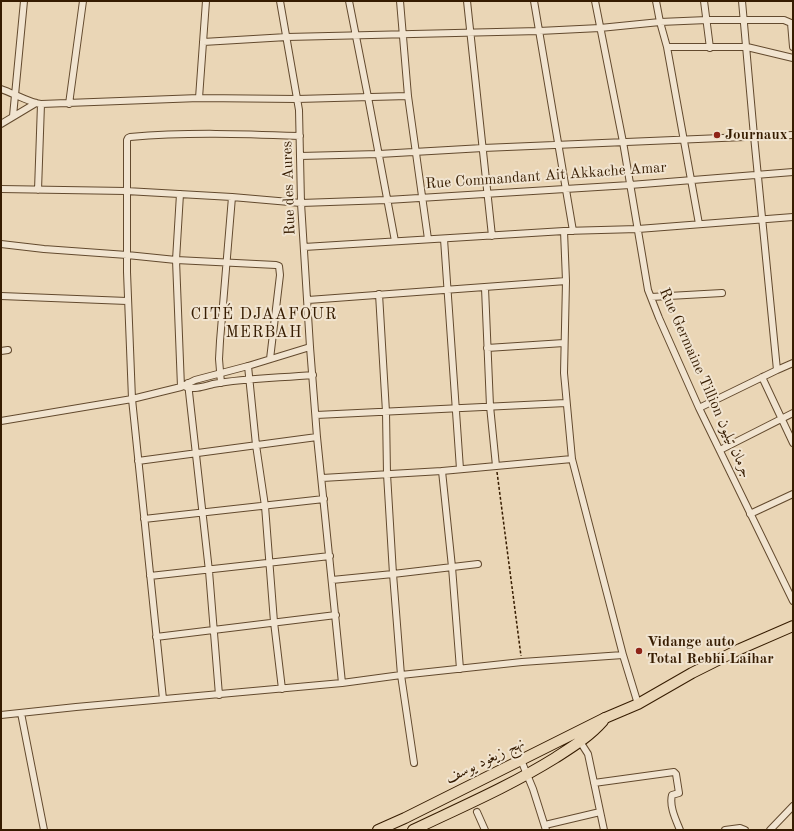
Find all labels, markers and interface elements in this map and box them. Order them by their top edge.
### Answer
place label: Journaux [725,126,787,144]
marker: Journaux [712,130,722,140]
street label: Rue des Aures [278,141,300,235]
street label: Rue Commandant Ait Akkache Amar [425,159,667,193]
street label: Rue Germaine Tillion جرمان تيليون [655,285,755,481]
district label: CITÉ DJAAFOUR MERBAH [190,305,338,343]
place label: Vidange auto Total Rebhi Laihar [647,633,774,668]
marker: Vidange auto Total Rebhi Laihar [634,646,644,656]
street label: نهج زيغود يوسف [443,734,527,788]

